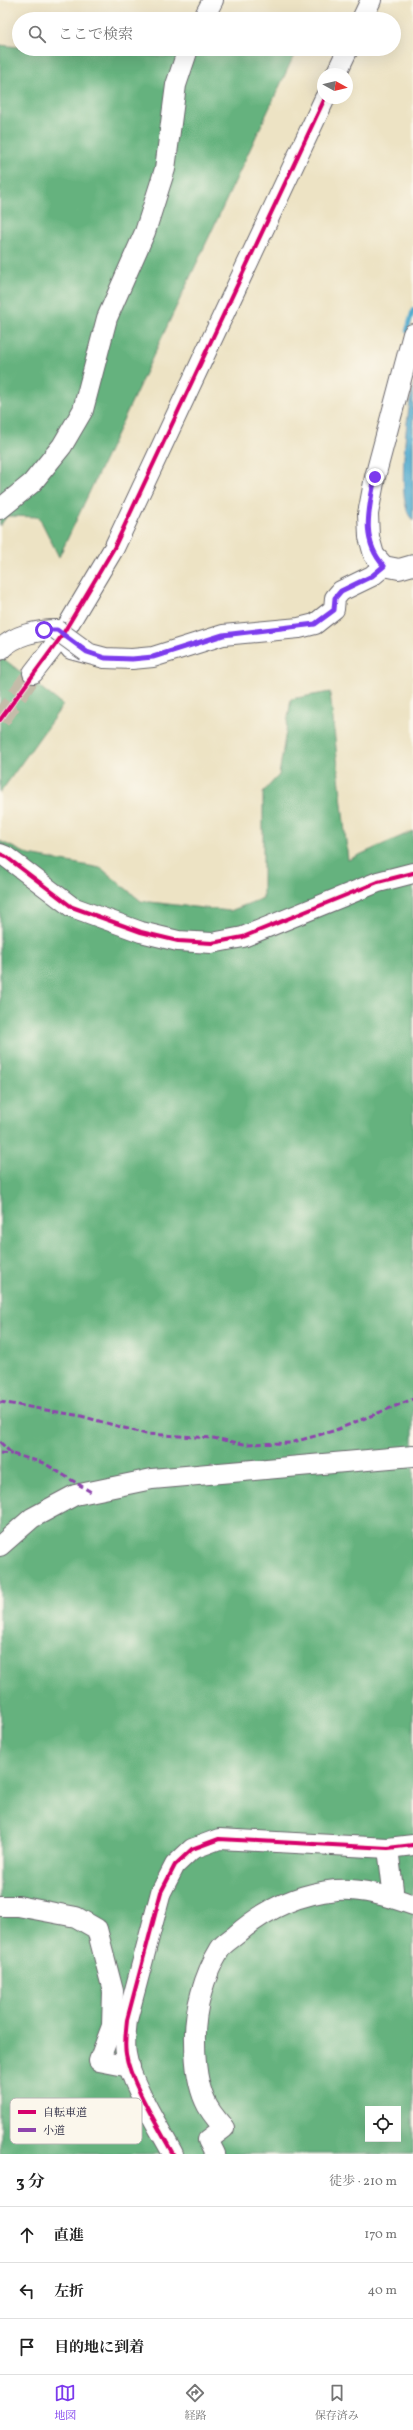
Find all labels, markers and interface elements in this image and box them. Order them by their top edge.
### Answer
search box [12,12,401,56]
icon: search [26,23,48,45]
text: ここで検索 [58,25,133,46]
north arrow [317,68,353,104]
route end [366,468,384,486]
route start [35,621,53,639]
legend [10,2098,142,2144]
text: 自転車道 [43,2106,87,2121]
map controls [365,2106,401,2142]
button: locate [365,2106,401,2142]
text: 小道 [43,2124,65,2139]
text: 3 分 [16,2171,45,2194]
text: 徒歩 · 210 m [329,2173,397,2191]
icon: ahead [16,2224,38,2246]
text: 直進 [54,2226,84,2247]
text: 170 m [364,2226,397,2244]
icon: left [16,2280,38,2302]
text: 左折 [54,2282,84,2303]
text: 40 m [368,2282,397,2300]
icon: arrive [16,2336,38,2358]
text: 目的地に到着 [54,2338,144,2359]
tab: 地図 [54,2382,76,2424]
tab: 経路 [184,2382,206,2424]
tab: 保存済み [315,2382,359,2424]

